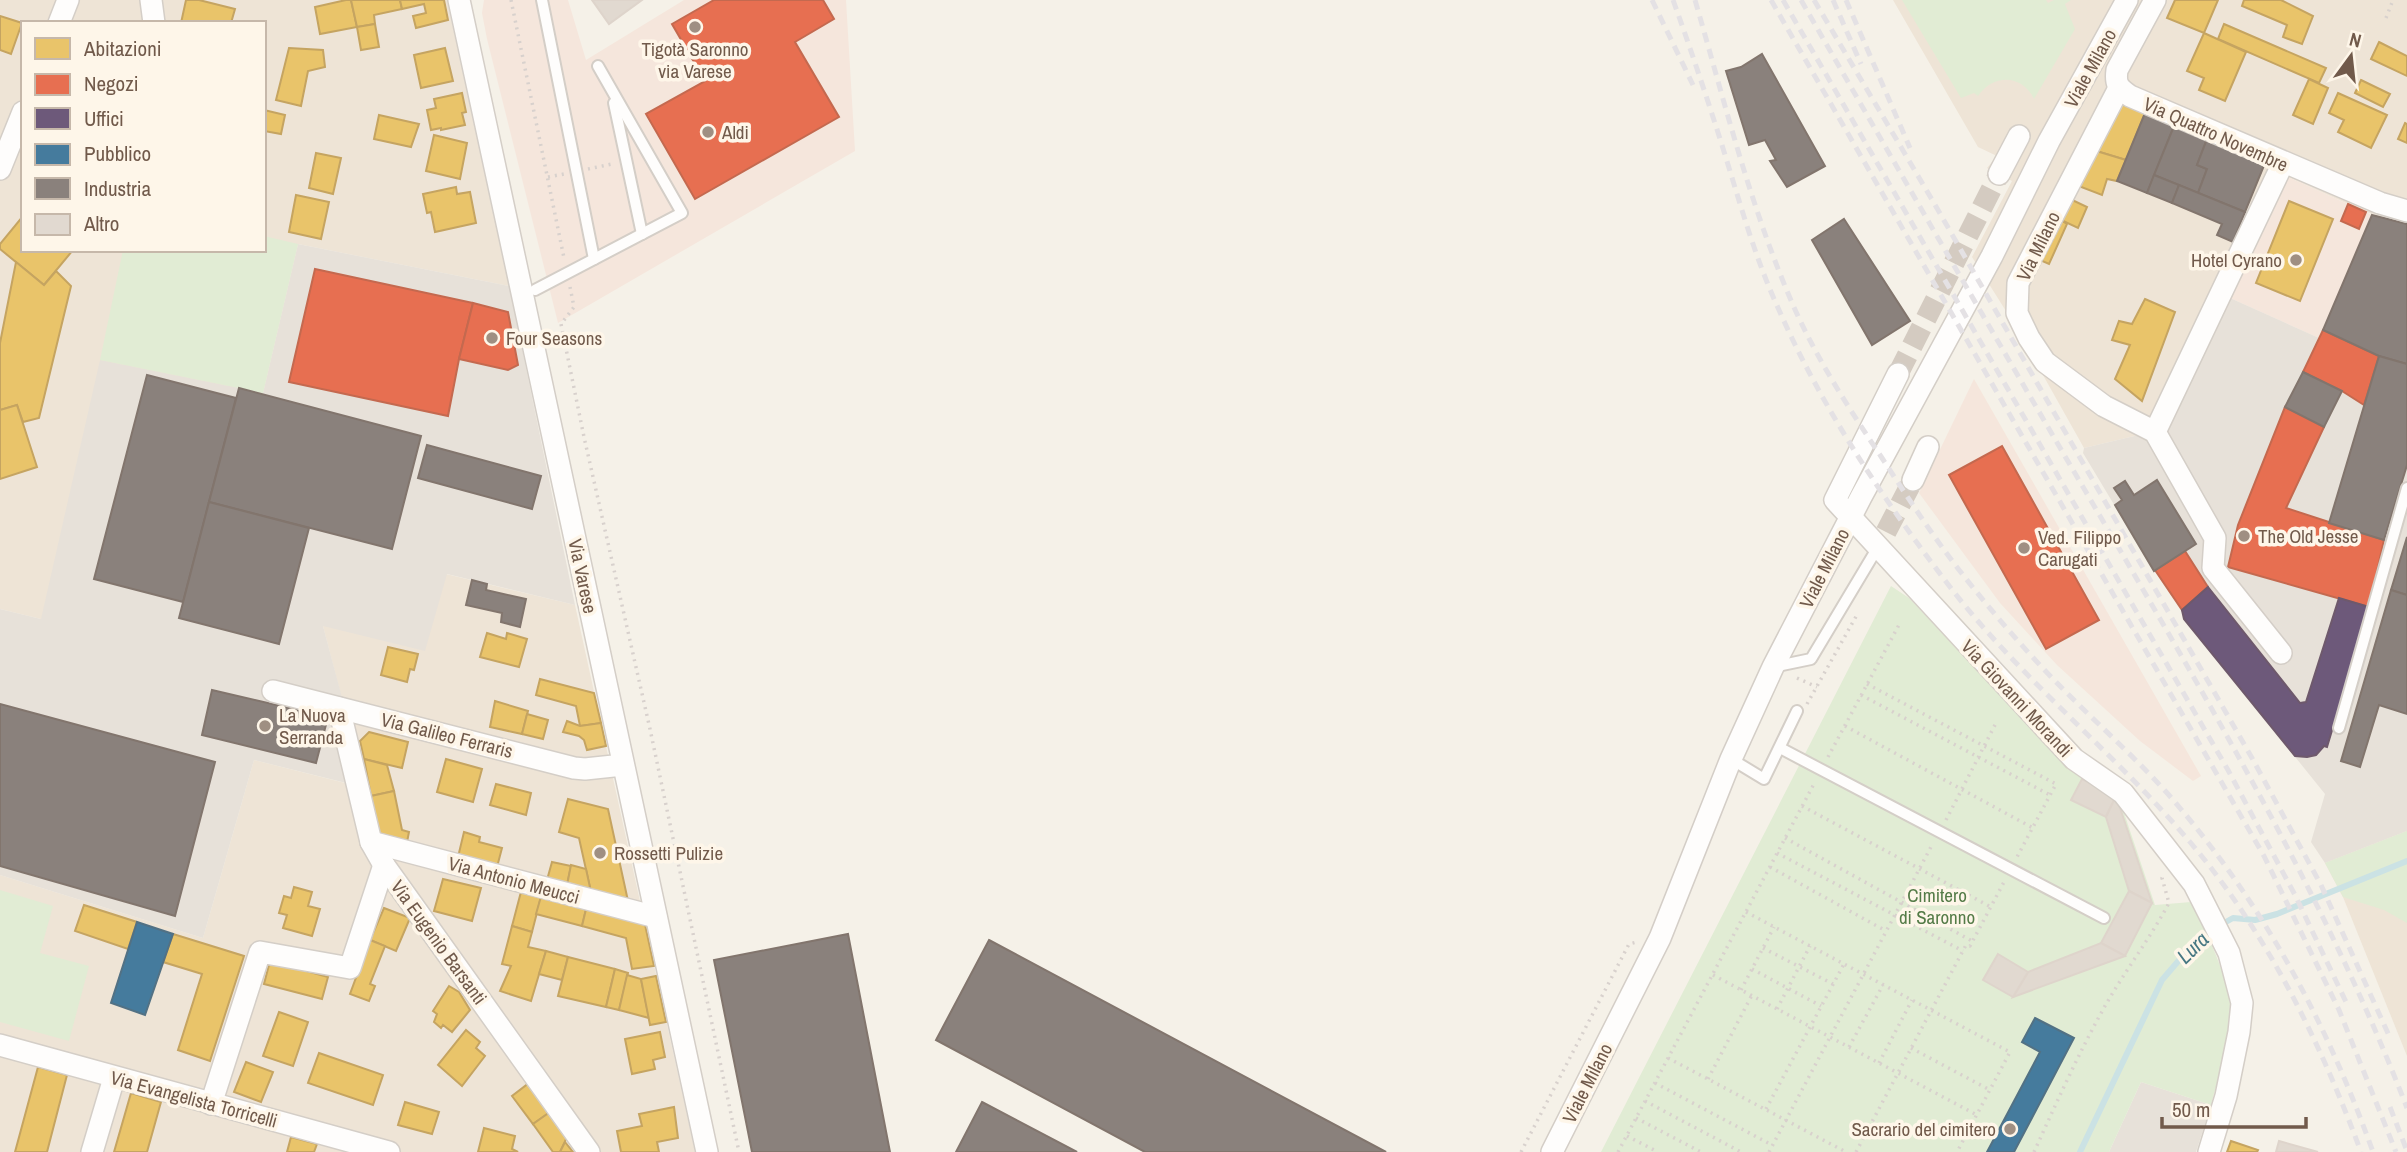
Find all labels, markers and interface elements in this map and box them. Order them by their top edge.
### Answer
marker: Tigotà Saronno via Varese [687,19,703,35]
legend [21,21,266,252]
north arrow [2316,21,2386,91]
street label: Viale Milano [2058,24,2122,112]
text: N [2347,26,2364,54]
text: Abitazioni [83,34,162,63]
place label: Tigotà Saronno via Varese [641,36,749,84]
text: Negozi [84,69,139,98]
street label: Via Quattro Novembre [2140,90,2292,178]
text: Uffici [84,104,124,133]
place label: Aldi [721,119,749,145]
marker: Aldi [700,124,716,140]
text: Pubblico [84,139,151,168]
text: Industria [84,174,151,203]
street label: Via Milano [2010,207,2066,285]
text: Altro [83,209,119,238]
place label: Hotel Cyrano [2191,247,2282,273]
marker: Hotel Cyrano [2288,252,2304,268]
place label: Four Seasons [506,325,602,351]
marker: Four Seasons [484,330,500,346]
place label: The Old Jesse [2258,523,2358,549]
street label: Viale Milano [1793,524,1855,612]
place label: Ved. Filippo Carugati [2038,524,2121,572]
marker: The Old Jesse [2236,528,2252,544]
street label: Via Varese [562,536,604,616]
marker: Ved. Filippo Carugati [2016,540,2032,556]
street label: Via Giovanni Morandi [1956,633,2078,763]
place label: La Nuova Serranda [279,702,346,750]
street label: Via Galileo Ferraris [378,706,516,764]
marker: La Nuova Serranda [257,718,273,734]
place label: Rossetti Pulizie [614,840,723,866]
marker: Rossetti Pulizie [592,845,608,861]
street label: Via Antonio Meucci [445,850,583,910]
street label: Via Eugenio Barsanti [385,875,493,1009]
park label: Cimitero di Saronno [1899,882,1975,930]
water label: Lura [2170,925,2215,970]
street label: Viale Milano [1556,1039,1618,1127]
street label: Via Evangelista Torricelli [108,1064,280,1134]
scale bar [2162,1086,2306,1130]
text: 50 m [2172,1095,2210,1124]
place label: Sacrario del cimitero [1851,1116,1996,1142]
marker: Sacrario del cimitero [2002,1121,2018,1137]

